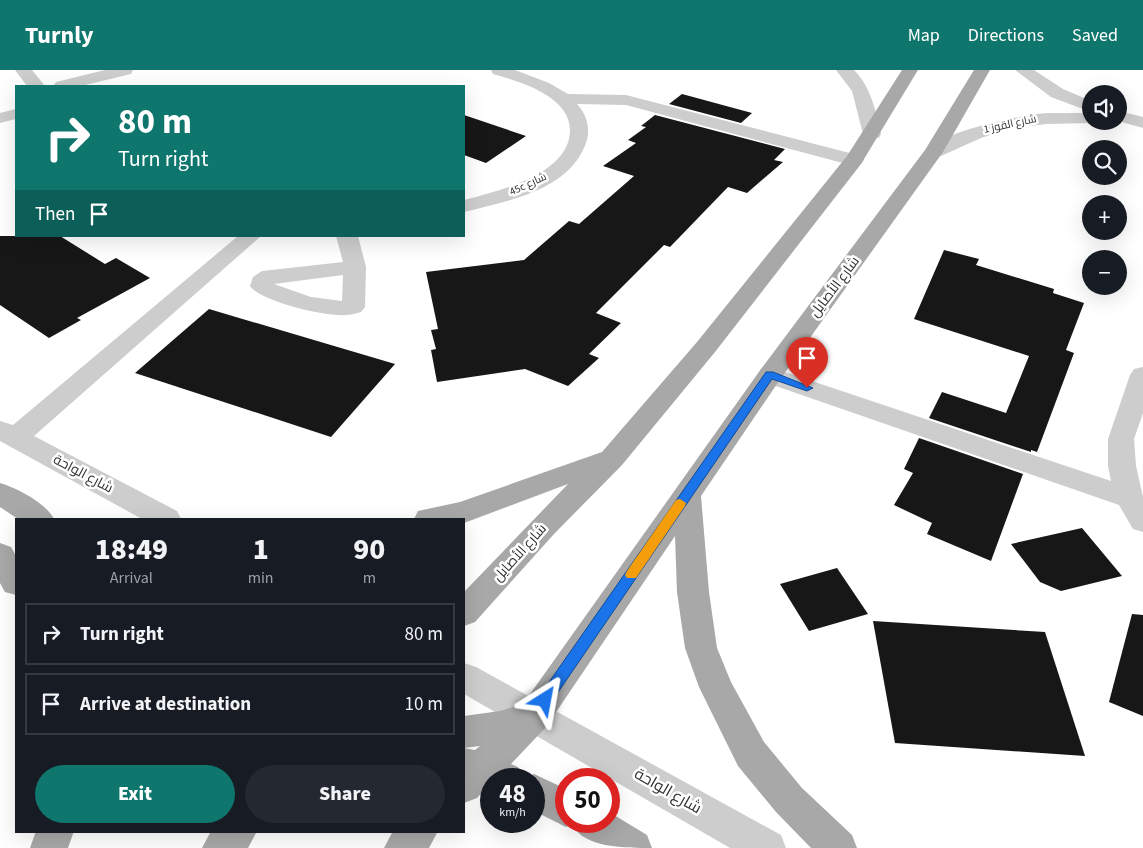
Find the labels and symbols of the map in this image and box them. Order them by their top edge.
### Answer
street label: شارع القوز 1 [982,111,1038,137]
street label: 45c شارع [507,169,549,199]
street label: شارع الأصايل [805,252,865,322]
pin [786,337,828,388]
street label: شارع الواحة [49,450,117,498]
street label: شارع الأصايل [489,520,551,586]
position arrow [518,673,570,725]
street label: شارع الواحة [630,763,706,819]
speed limit sign: 50 [555,768,620,833]

